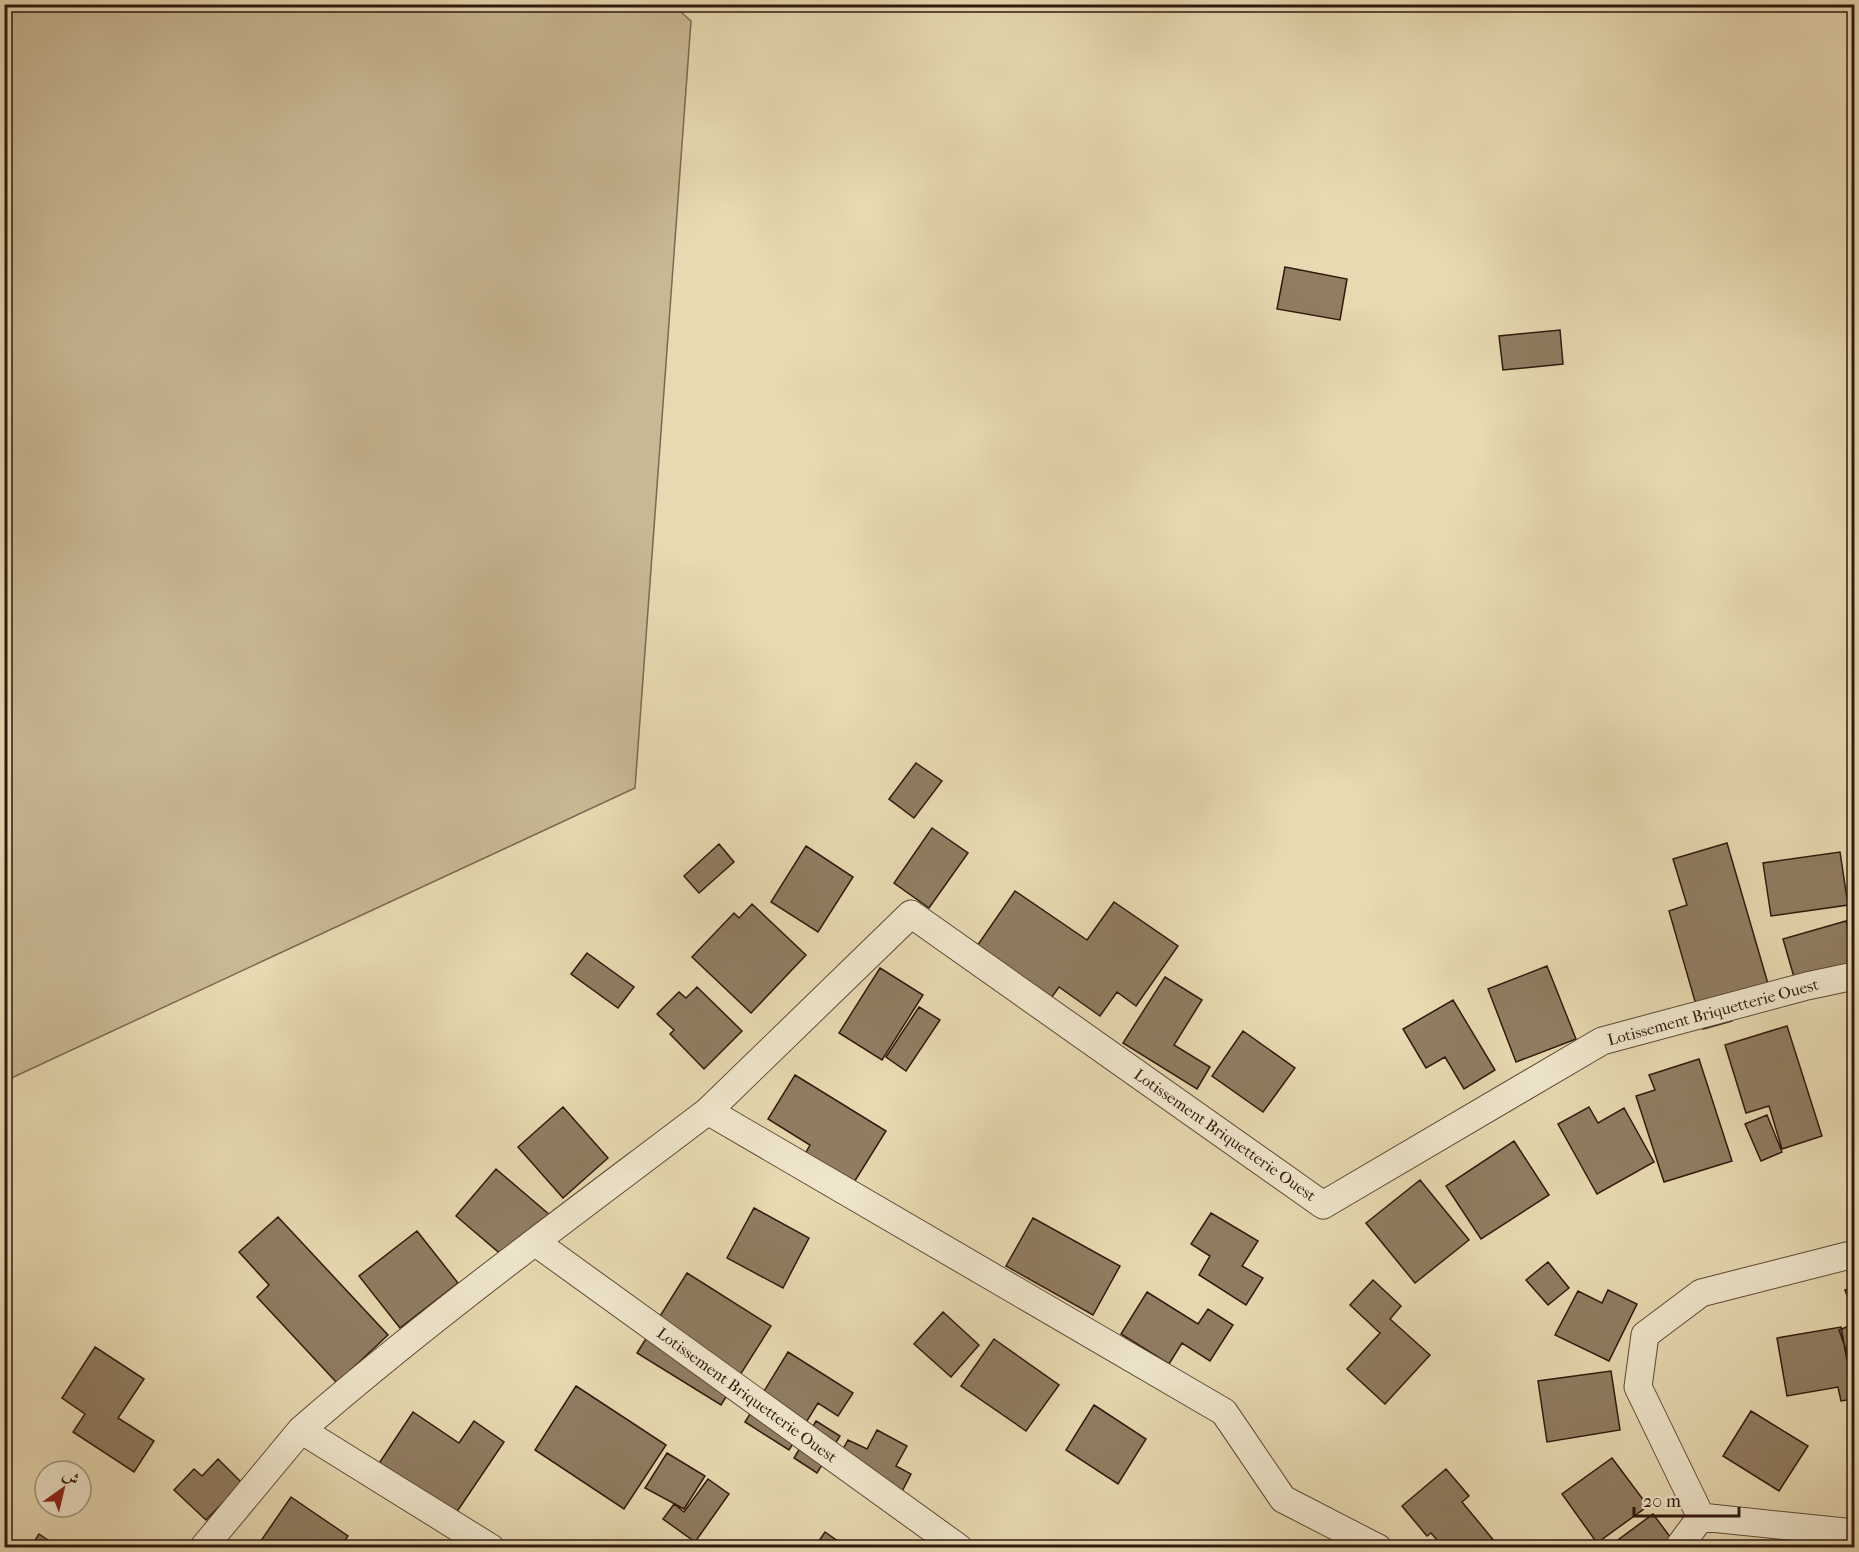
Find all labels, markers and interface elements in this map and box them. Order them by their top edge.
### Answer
street label: Lotissement Briquetterie Ouest [1605,975,1821,1049]
street label: Lotissement Briquetterie Ouest [1130,1065,1320,1205]
street label: Lotissement Briquetterie Ouest [653,1323,841,1467]
north arrow [33,1459,93,1519]
text: ش [59,1465,83,1489]
scale bar [1634,1480,1739,1518]
text: 20 m [1643,1491,1681,1512]

